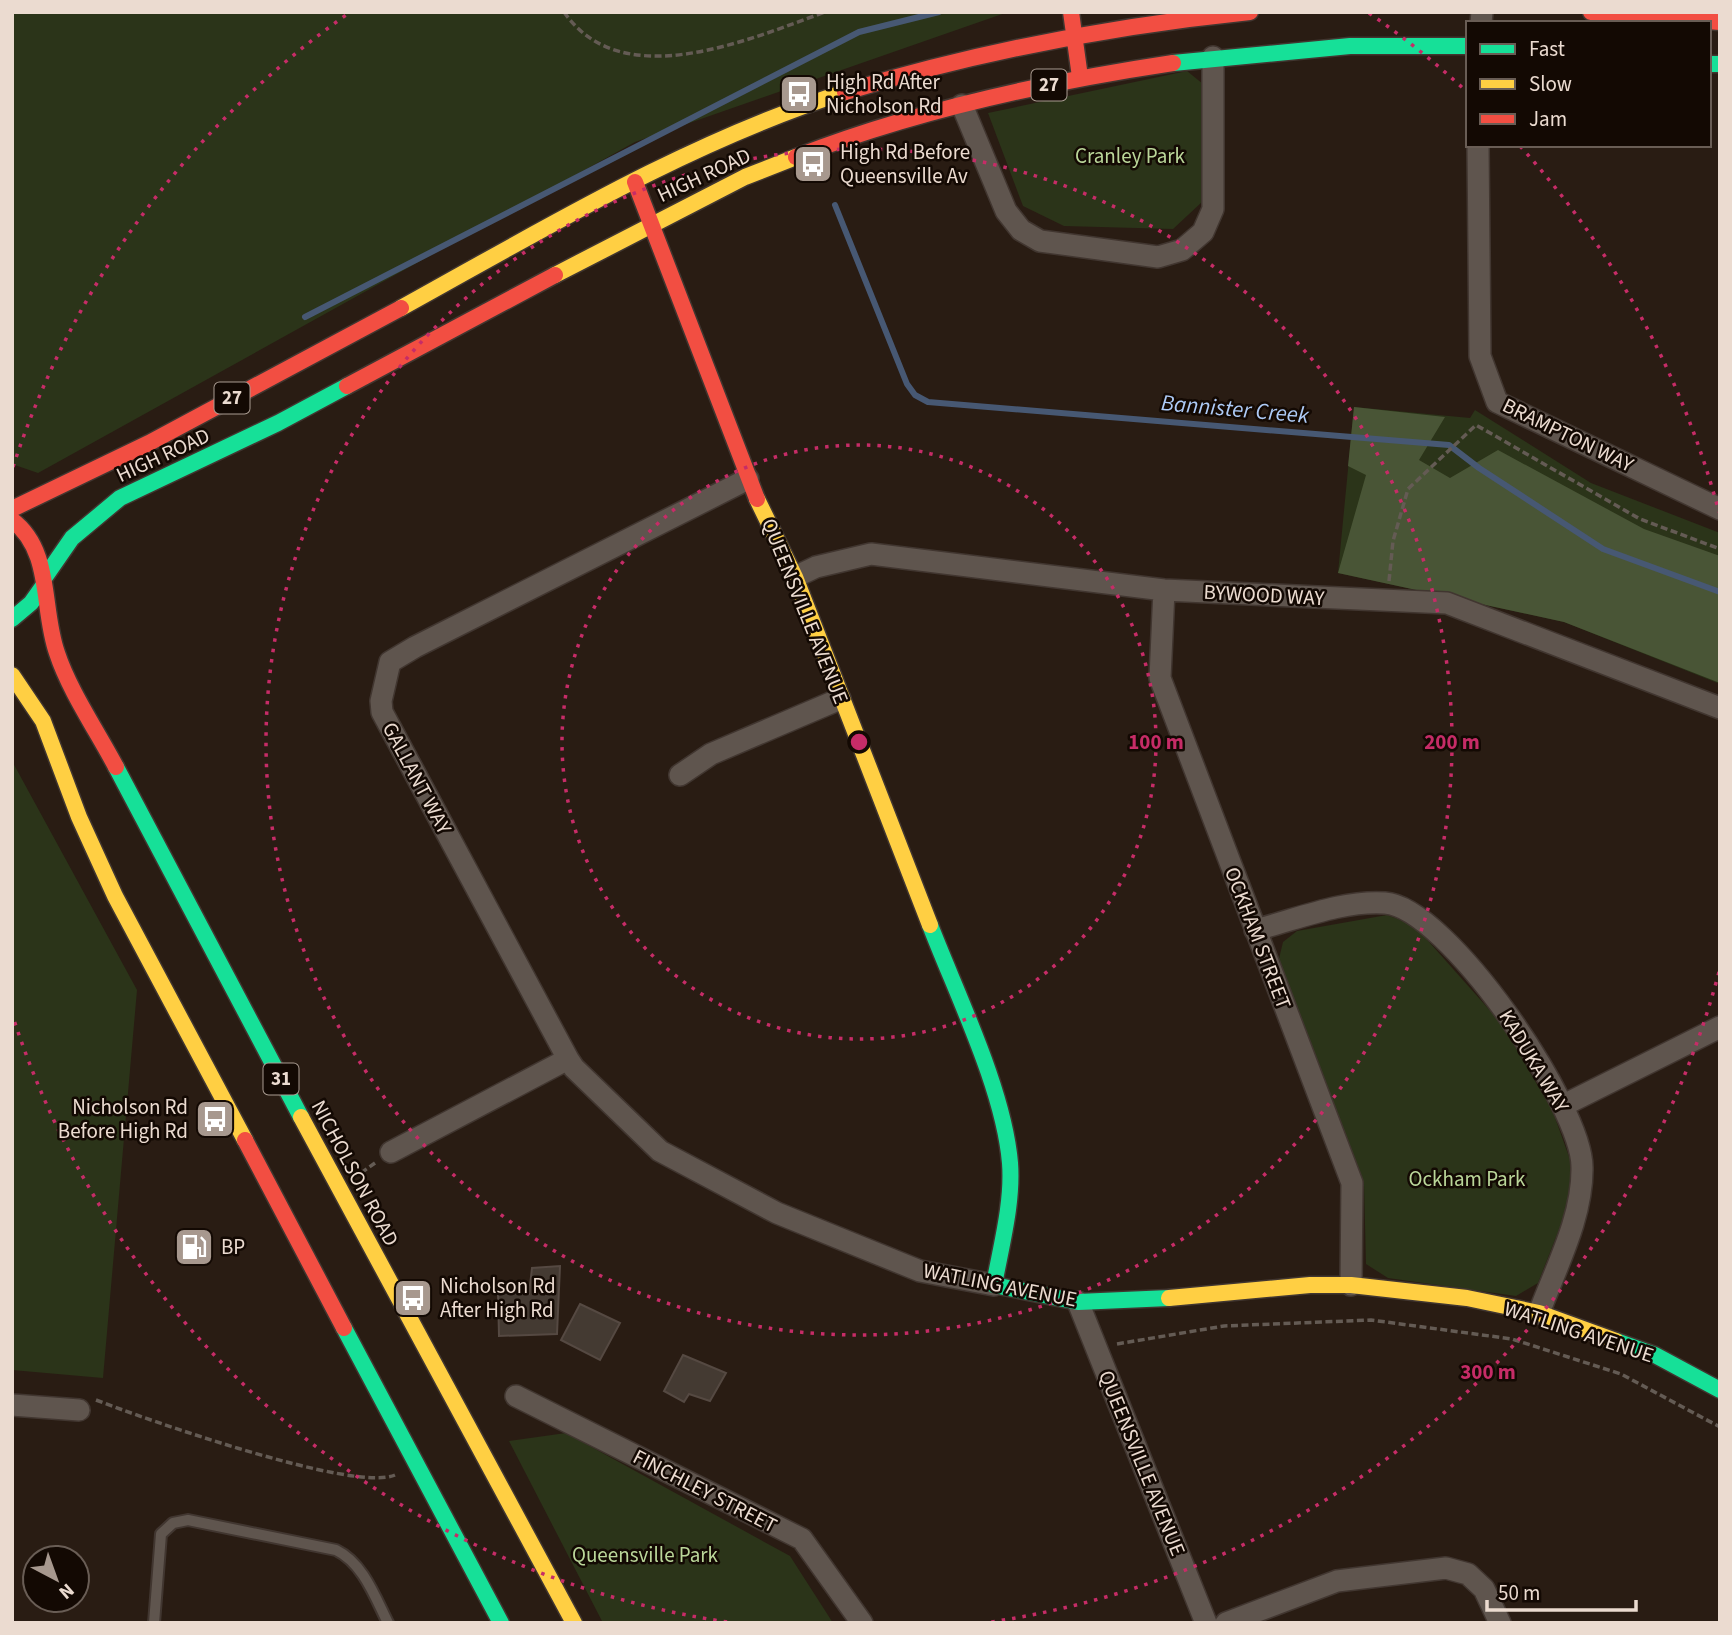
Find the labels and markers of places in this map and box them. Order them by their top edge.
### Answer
place label: High Rd After Nicholson Rd [826,67,942,121]
bus stop icon: High Rd After Nicholson Rd [778,73,820,115]
place label: High Rd Before Queensville Av [840,137,970,191]
bus stop icon: High Rd Before Queensville Av [792,143,834,185]
centre of rings [847,730,871,754]
place label: Nicholson Rd Before High Rd [58,1092,188,1146]
bus stop icon: Nicholson Rd Before High Rd [194,1098,236,1140]
fuel station icon: BP [173,1226,215,1268]
place label: BP [221,1232,245,1262]
place label: Nicholson Rd After High Rd [440,1271,556,1325]
bus stop icon: Nicholson Rd After High Rd [392,1277,434,1319]

